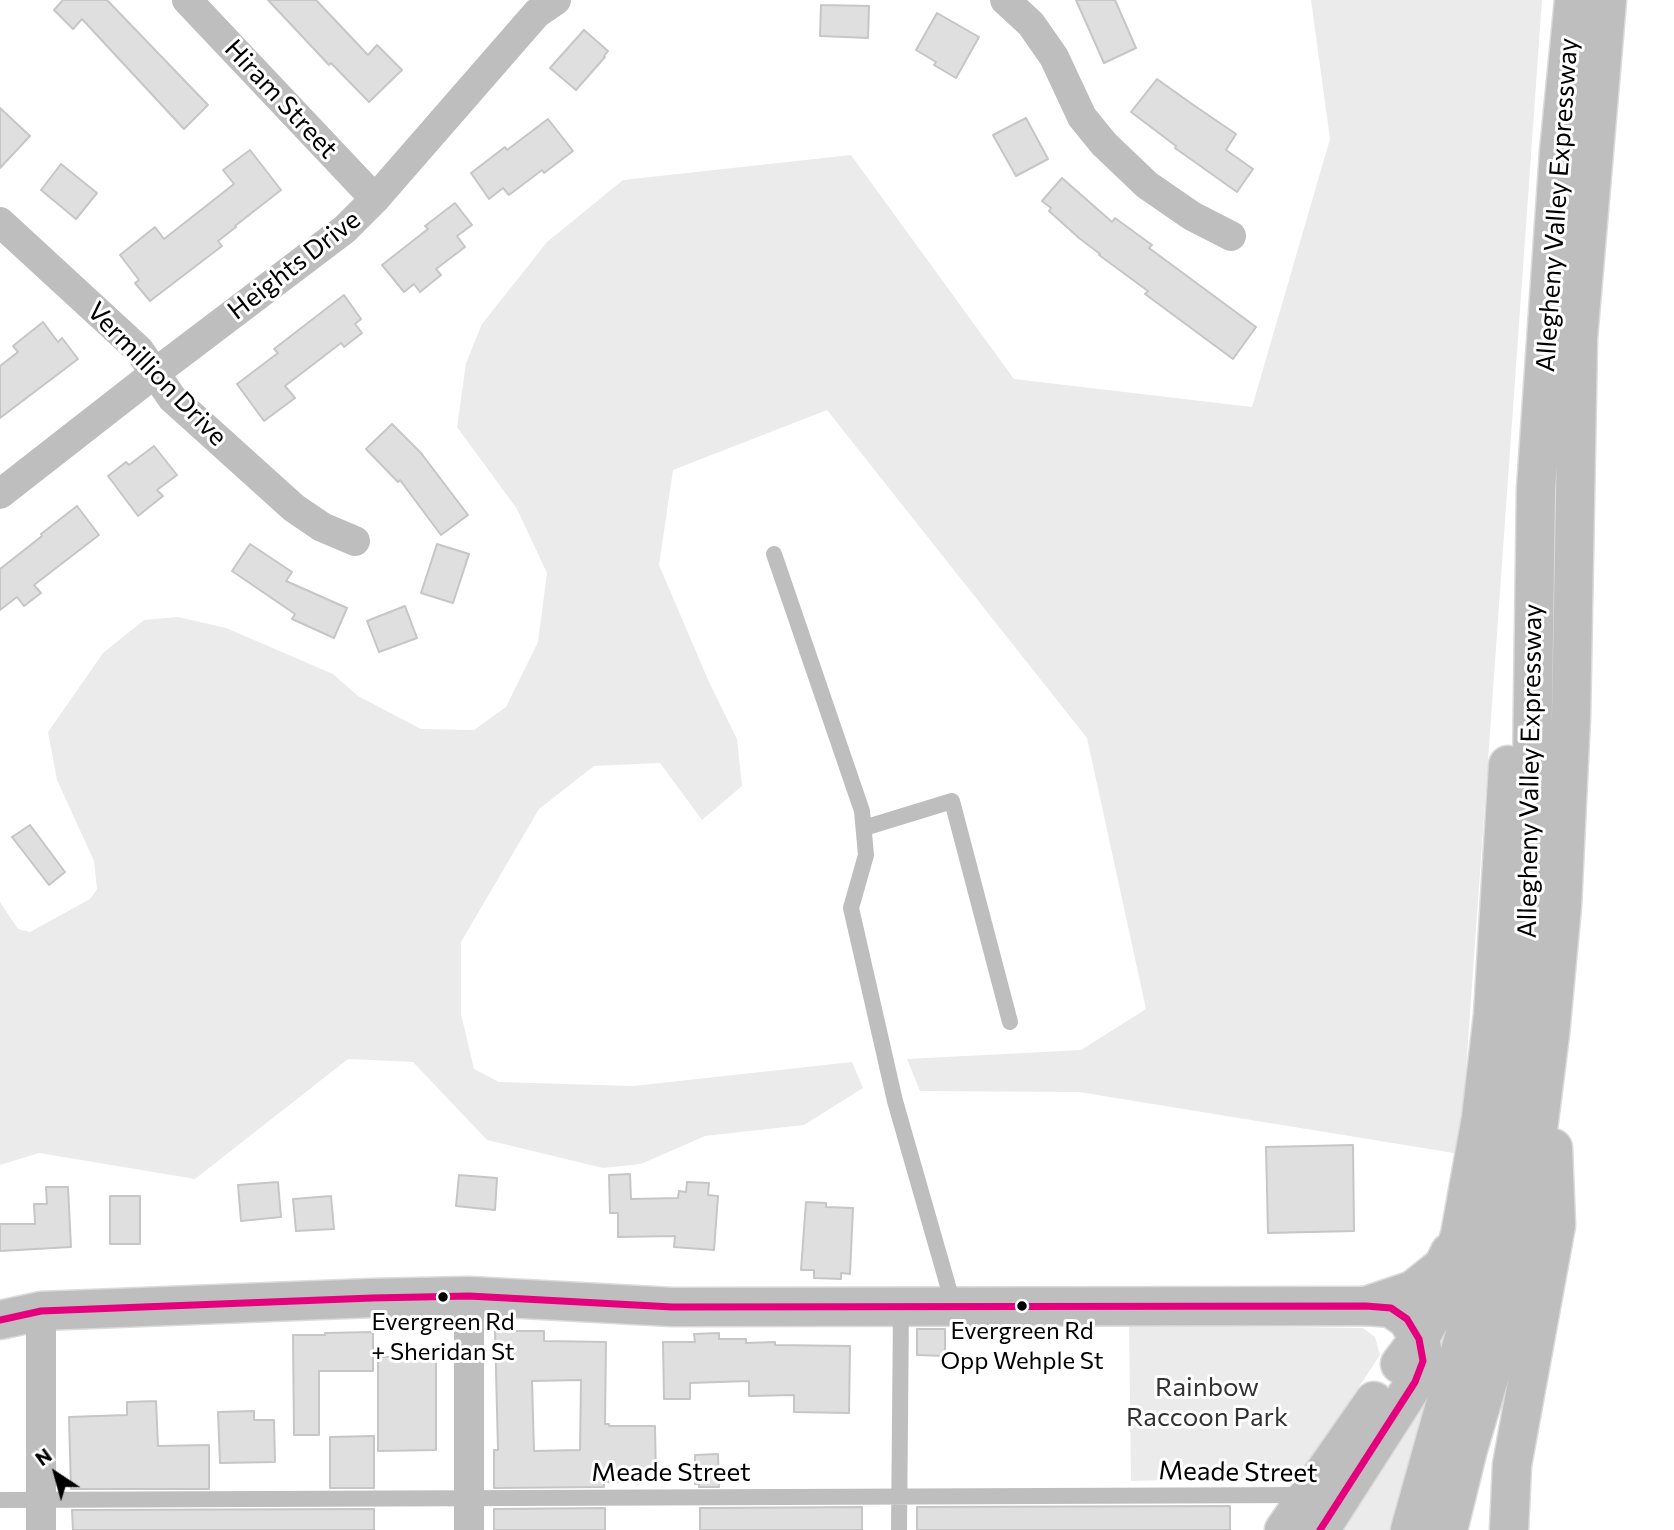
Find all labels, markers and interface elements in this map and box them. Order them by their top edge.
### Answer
street label: Hiram Street [218,33,344,165]
street label: Allegheny Valley Expressway [1530,37,1584,373]
street label: Heights Drive [222,204,366,326]
street label: Vermillion Drive [81,296,233,452]
street label: Allegheny Valley Expressway [1511,603,1549,939]
marker: Evergreen Rd + Sheridan St [436,1290,450,1304]
marker: Evergreen Rd Opp Wehple St [1015,1299,1029,1313]
place label: Evergreen Rd + Sheridan St [371,1308,515,1364]
place label: Evergreen Rd Opp Wehple St [940,1317,1104,1373]
park label: Rainbow Raccoon Park [1126,1371,1288,1432]
north arrow [21,1439,91,1509]
text: N [31,1443,56,1470]
street label: Meade Street [1158,1455,1318,1489]
street label: Meade Street [591,1456,751,1488]

